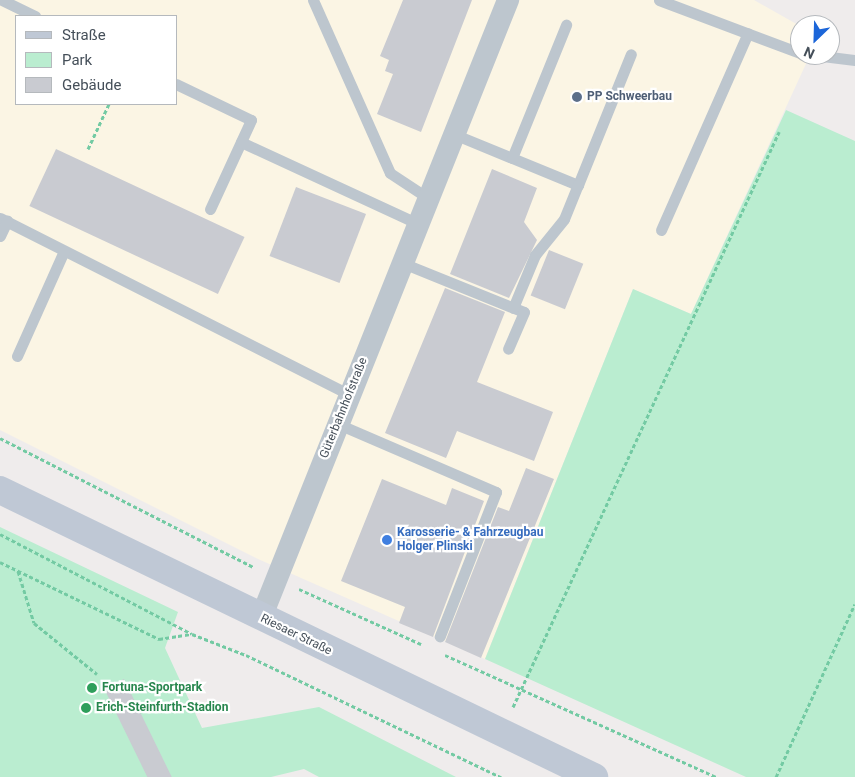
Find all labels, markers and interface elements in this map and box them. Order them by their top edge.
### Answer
legend [15,15,178,105]
north arrow [790,15,840,65]
text: Straße [62,26,106,44]
text: N [802,43,817,62]
text: Park [62,51,92,69]
text: Gebäude [62,76,121,94]
place label: PP Schweerbau [587,90,672,104]
marker: PP Schweerbau [571,91,583,103]
street label: Güterbahnhofstraße [317,356,371,460]
place label: Karosserie- & Fahrzeugbau Holger Plinski [397,526,543,554]
marker: Karosserie- & Fahrzeugbau Holger Plinski [381,534,393,546]
street label: Riesaer Straße [258,611,334,659]
place label: Fortuna-Sportpark [102,681,202,695]
marker: Fortuna-Sportpark [86,682,98,694]
place label: Erich-Steinfurth-Stadion [96,701,228,715]
marker: Erich-Steinfurth-Stadion [80,702,92,714]

